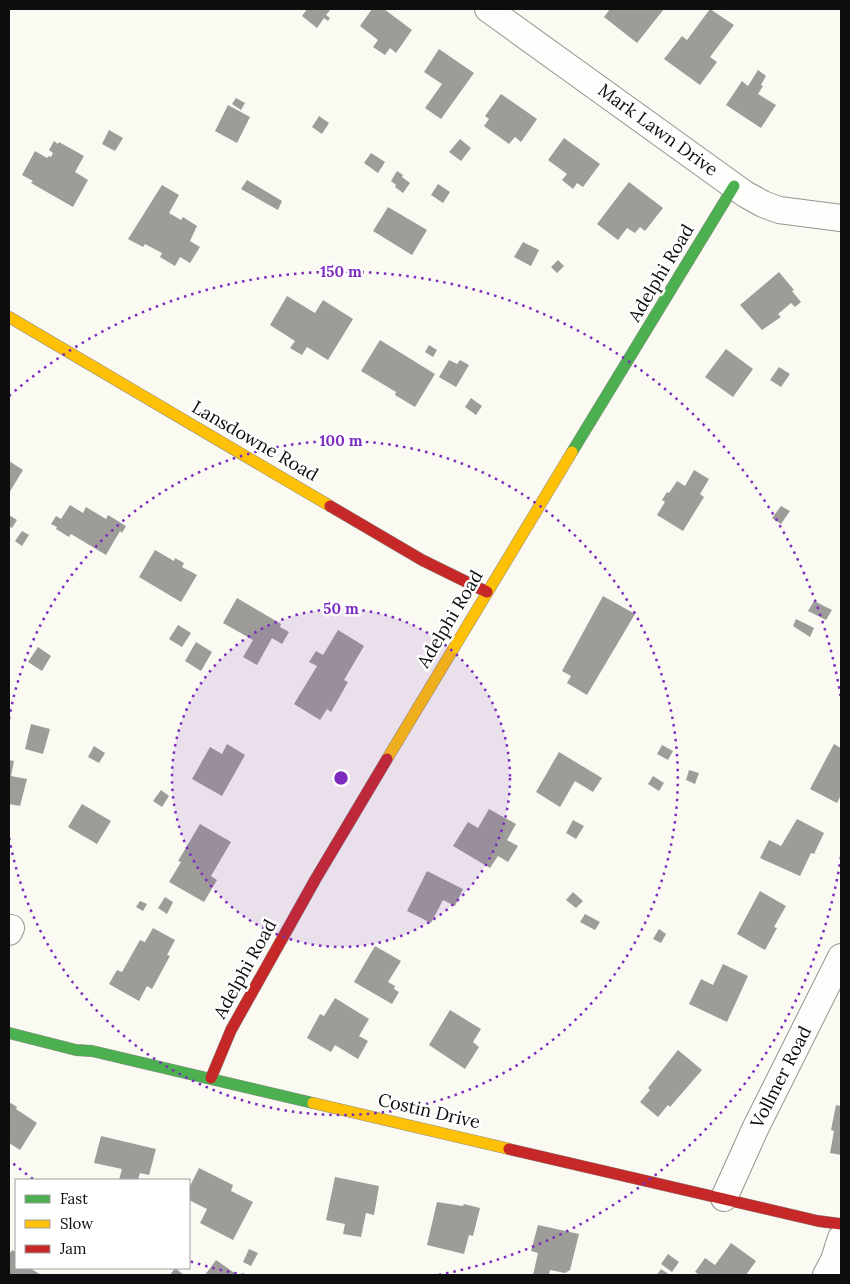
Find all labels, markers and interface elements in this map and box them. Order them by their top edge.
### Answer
street label: Mark Lawn Drive [594,78,723,181]
street label: Adelphi Road [622,220,699,327]
text: 150 m [320,262,362,281]
street label: Lansdowne Road [188,395,323,486]
text: 100 m [320,431,363,450]
street label: Adelphi Road [411,566,488,673]
text: 50 m [323,599,359,618]
centre of rings [332,769,350,787]
street label: Adelphi Road [207,915,281,1023]
street label: Vollmer Road [745,1022,816,1133]
street label: Costin Drive [376,1088,483,1133]
legend [15,1179,190,1269]
text: Fast [60,1189,88,1208]
text: Slow [60,1214,93,1233]
text: Jam [59,1239,87,1258]

